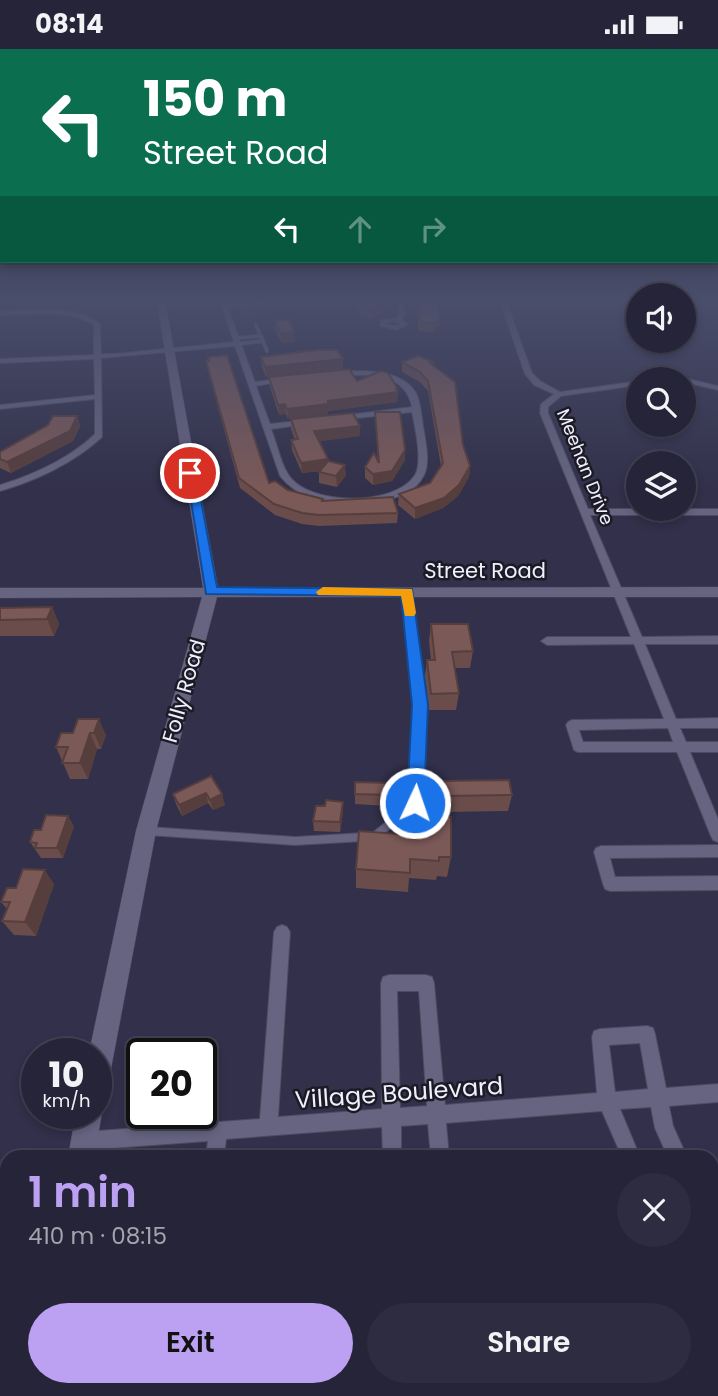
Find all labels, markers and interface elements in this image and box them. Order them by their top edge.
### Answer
text: 08:14 [35,6,104,42]
text: 150 m [143,65,288,133]
icon: left [28,77,119,168]
text: Street Road [143,130,328,175]
icon: left [268,210,306,248]
icon: ahead [341,210,379,248]
icon: right [414,210,452,248]
map controls [626,283,696,521]
button: sound [626,283,696,353]
button: search [626,367,696,437]
street label: Meehan Drive [551,405,620,529]
pin [160,443,220,503]
button: layers [626,451,696,521]
icon: arrive [171,454,209,492]
street label: Street Road [424,556,546,585]
street label: Folly Road [155,636,212,746]
position arrow [378,766,452,840]
speed limit sign: 20 [126,1038,217,1129]
text: 10 [49,1050,84,1099]
street label: Village Boulevard [294,1069,504,1116]
text: km/h [43,1088,90,1113]
text: 1 min [28,1163,137,1222]
button: close [617,1173,691,1247]
text: 410 m · 08:15 [28,1220,167,1252]
button: Exit [28,1303,353,1383]
button: Share [367,1303,691,1383]

